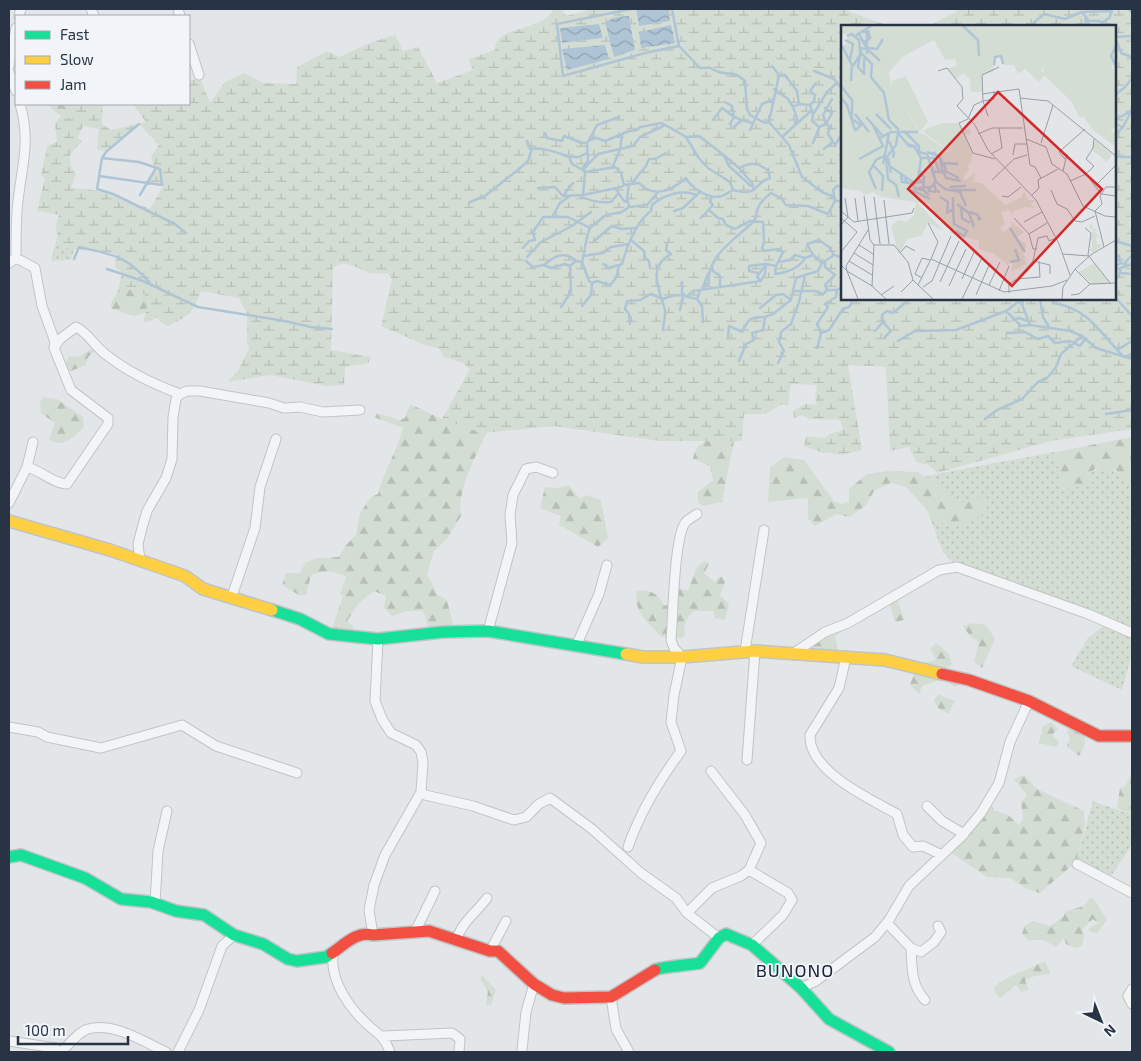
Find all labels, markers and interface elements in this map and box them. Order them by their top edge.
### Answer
legend [15,15,190,105]
text: Fast [60,25,90,43]
inset map [841,25,1116,300]
text: Slow [60,50,94,68]
text: Jam [60,75,86,93]
district label: BUNONO [756,959,834,981]
north arrow [1076,996,1126,1046]
scale bar [18,1014,128,1046]
text: 100 m [25,1021,66,1039]
text: N [1101,1021,1120,1041]

